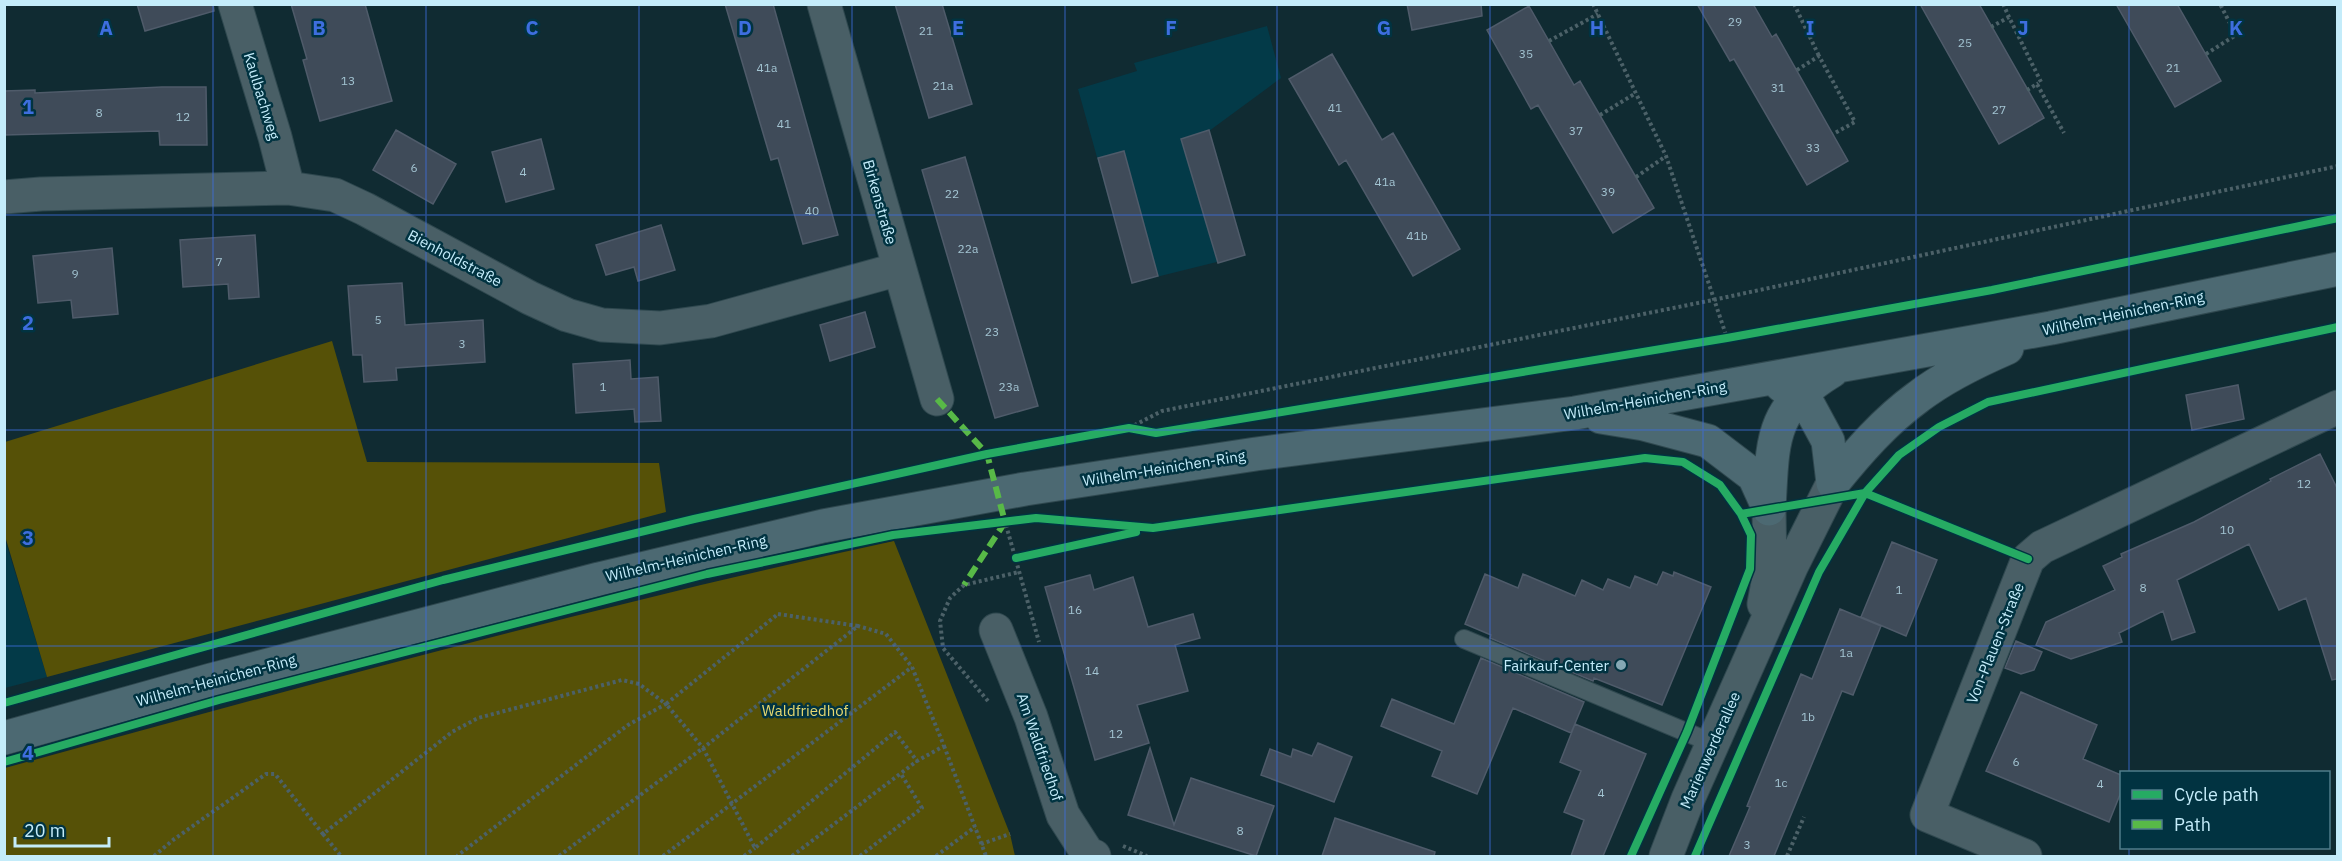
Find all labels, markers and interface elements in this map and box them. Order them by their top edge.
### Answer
text: A [99,14,113,41]
text: B [312,14,326,41]
text: C [525,14,539,41]
text: D [738,14,752,41]
text: E [952,14,964,41]
text: F [1165,14,1177,41]
text: G [1377,14,1391,41]
text: H [1590,14,1604,41]
house number: 29 [1728,14,1742,29]
text: I [1806,14,1814,41]
text: J [2017,14,2029,41]
text: K [2229,14,2243,41]
house number: 21 [919,23,933,38]
house number: 25 [1958,35,1972,50]
house number: 35 [1519,46,1533,61]
street label: Kaulbachweg [240,50,284,142]
house number: 41a [757,60,778,75]
house number: 21 [2166,60,2180,75]
house number: 13 [341,73,355,88]
house number: 21a [933,78,954,93]
house number: 31 [1771,80,1785,95]
text: 1 [22,93,34,120]
house number: 41 [1328,100,1342,115]
house number: 27 [1992,102,2006,117]
house number: 8 [95,105,103,120]
house number: 12 [176,109,190,124]
house number: 41 [777,116,791,131]
house number: 37 [1569,123,1583,138]
house number: 33 [1806,140,1820,155]
street label: Birkenstraße [859,157,901,247]
house number: 6 [410,160,418,175]
house number: 4 [519,164,527,179]
house number: 41a [1375,174,1396,189]
house number: 39 [1601,184,1615,199]
house number: 22 [945,186,959,201]
house number: 40 [805,203,819,218]
street label: Bienholdstraße [405,225,505,291]
house number: 41b [1406,228,1428,243]
house number: 22a [958,241,979,256]
house number: 7 [215,254,223,269]
house number: 9 [71,266,79,281]
street label: Wilhelm-Heinichen-Ring [2041,287,2206,339]
text: 2 [22,309,34,336]
house number: 5 [374,312,382,327]
house number: 23 [985,324,999,339]
house number: 3 [458,336,466,351]
street label: Wilhelm-Heinichen-Ring [1562,376,1728,424]
house number: 1 [599,379,607,394]
house number: 23a [999,379,1020,394]
street label: Wilhelm-Heinichen-Ring [1081,446,1247,490]
house number: 12 [2297,476,2311,491]
house number: 10 [2220,522,2234,537]
text: 3 [22,524,34,551]
street label: Wilhelm-Heinichen-Ring [604,530,768,586]
street label: Von-Plauen-Straße [1962,580,2028,706]
house number: 8 [2139,580,2147,595]
house number: 1 [1895,582,1903,597]
house number: 16 [1068,602,1082,617]
house number: 1a [1839,645,1853,660]
street label: Wilhelm-Heinichen-Ring [134,650,298,710]
place label: Fairkauf-Center [1504,656,1609,675]
marker: Fairkauf-Center [1614,658,1628,672]
house number: 14 [1085,663,1099,678]
street label: Marienwerderallee [1676,689,1744,811]
street label: Am Waldfriedhof [1013,690,1067,804]
park label: Waldfriedhof [762,701,849,720]
house number: 1b [1801,709,1815,724]
house number: 12 [1109,726,1123,741]
text: 4 [22,739,34,766]
house number: 6 [2012,754,2020,769]
legend [2120,771,2330,849]
house number: 1c [1774,775,1788,790]
house number: 4 [2096,776,2104,791]
text: Cycle path [2174,783,2259,806]
house number: 4 [1597,785,1605,800]
scale bar [15,810,110,848]
text: Path [2174,813,2211,836]
text: 20 m [24,819,66,842]
house number: 8 [1236,823,1244,838]
house number: 3 [1743,837,1751,852]

